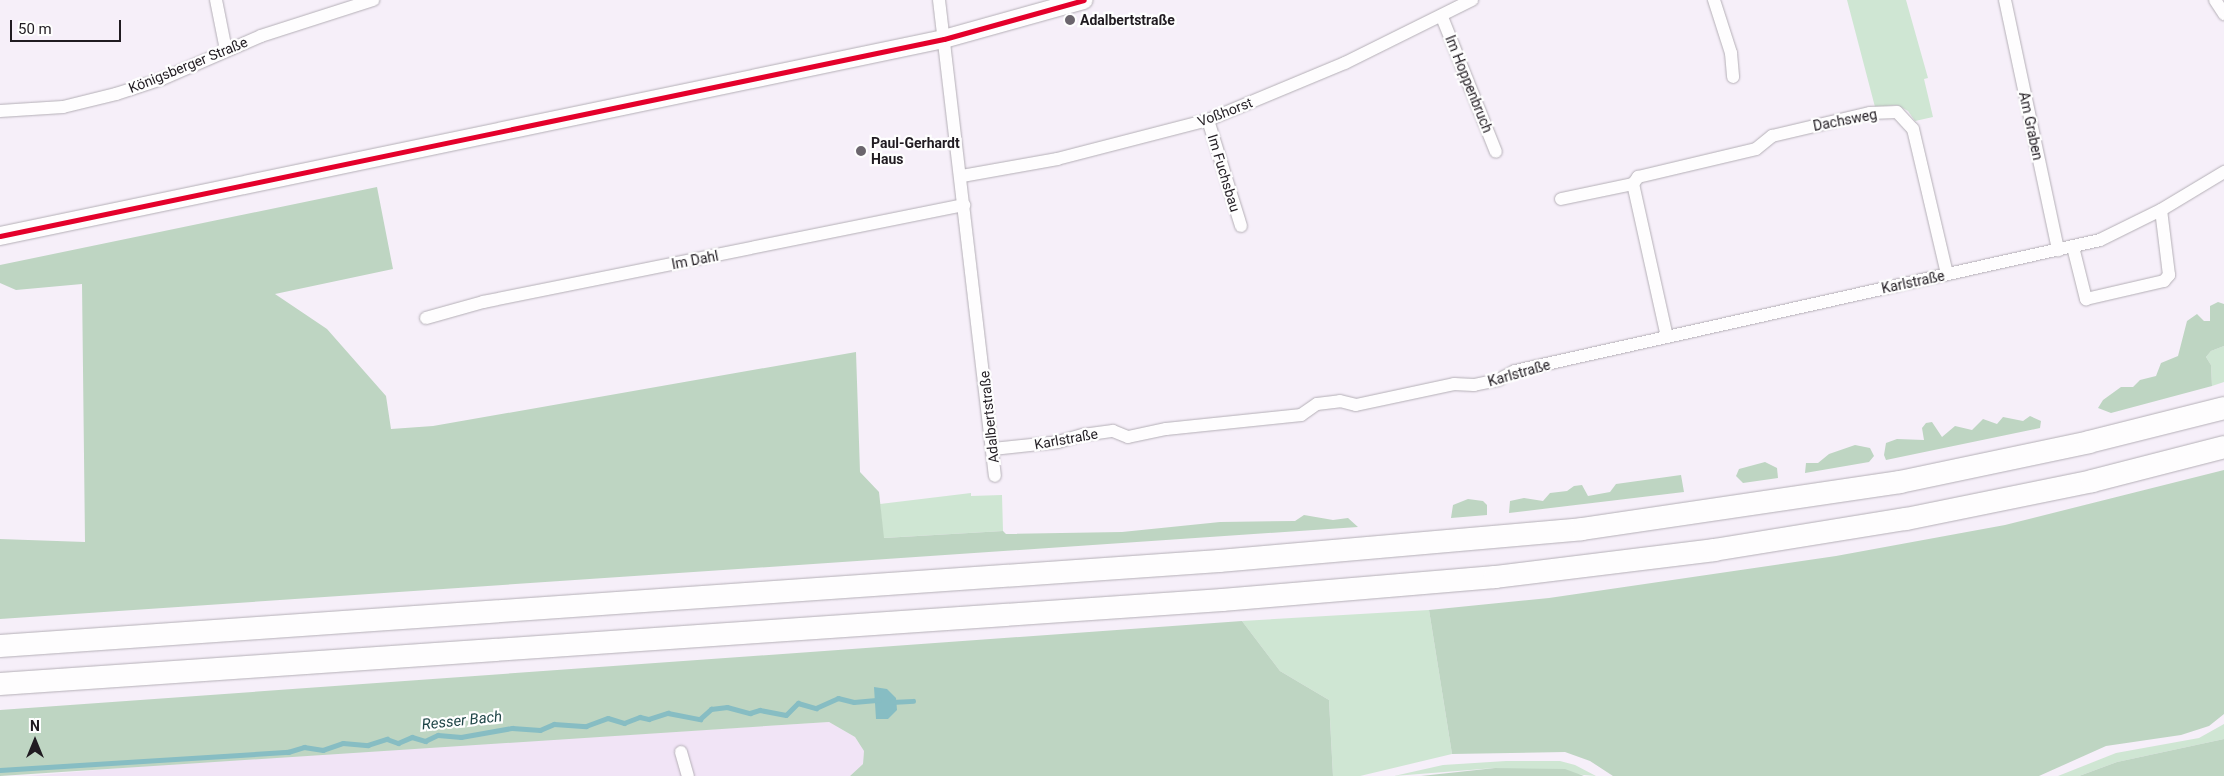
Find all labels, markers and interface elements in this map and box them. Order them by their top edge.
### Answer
scale bar [12,10,124,42]
place label: Adalbertstraße [1080,12,1175,28]
marker: Adalbertstraße [1064,14,1076,26]
text: 50 m [18,20,52,38]
street label: Königsberger Straße [126,33,250,97]
street label: Im Hoppenbruch [1442,33,1496,135]
street label: Am Graben [2016,90,2046,162]
street label: Voßhorst [1195,94,1255,130]
street label: Dachsweg [1812,106,1878,134]
street label: Im Fuchsbau [1204,132,1244,214]
place label: Paul-Gerhardt Haus [871,135,960,168]
marker: Paul-Gerhardt Haus [855,145,867,157]
street label: Im Dahl [670,247,720,273]
street label: Karlstraße [1880,267,1946,297]
street label: Karlstraße [1486,356,1552,390]
street label: Adalbertstraße [976,370,1002,464]
street label: Karlstraße [1033,425,1099,453]
water label: Resser Bach [421,708,503,734]
north arrow [10,716,60,766]
text: N [30,718,40,734]

